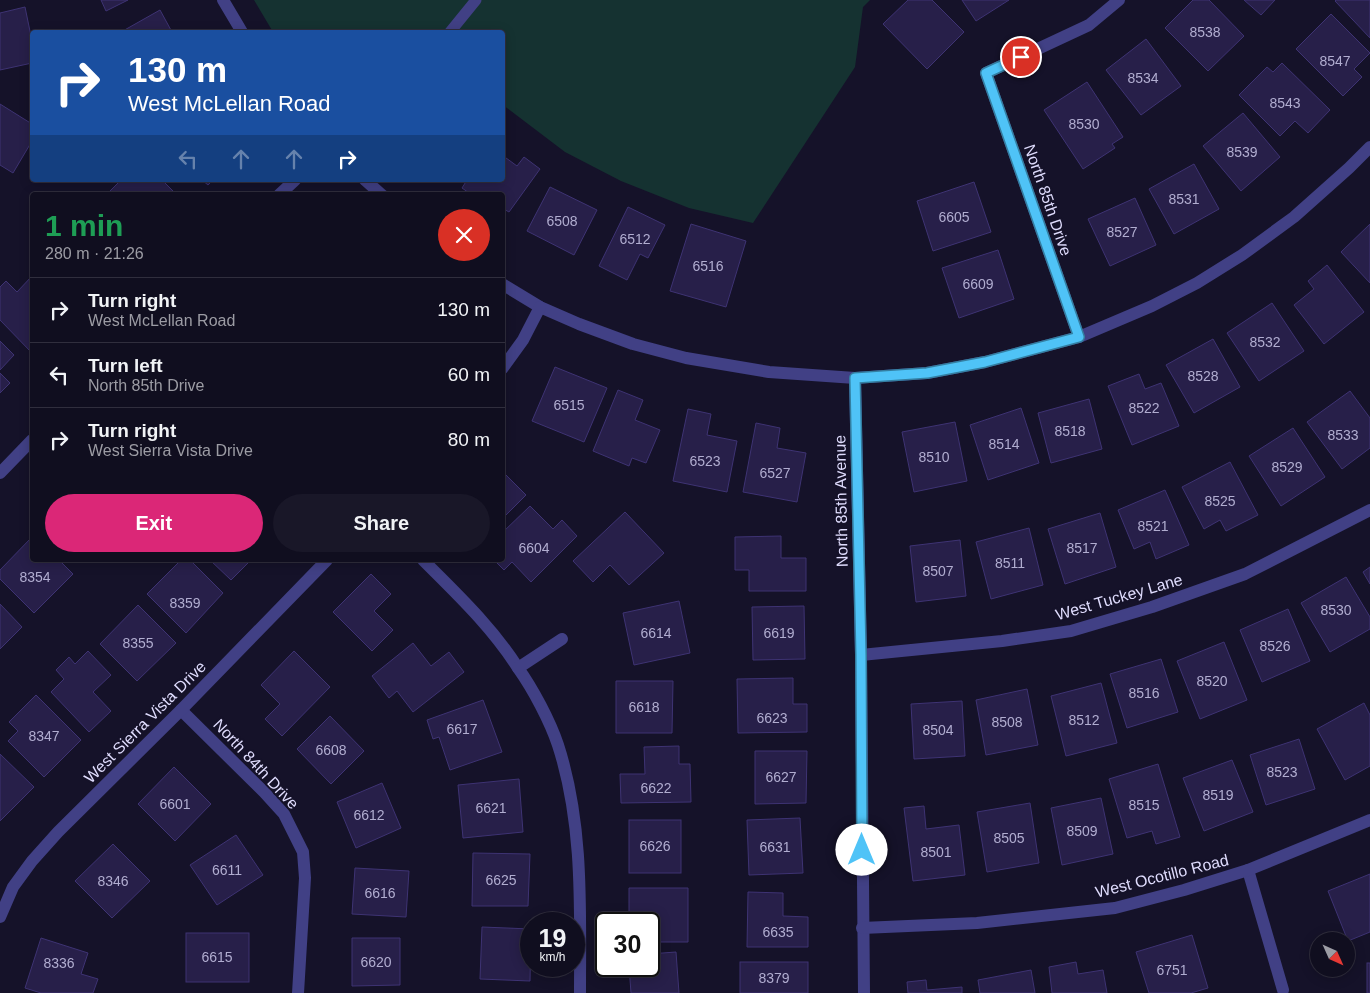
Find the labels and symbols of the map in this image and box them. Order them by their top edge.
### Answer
house number: 8538 [1189,24,1221,40]
pin [1000,36,1042,78]
house number: 8547 [1319,53,1351,69]
house number: 8534 [1127,70,1159,86]
house number: 8543 [1269,95,1301,111]
house number: 8530 [1068,116,1100,132]
street label: North 85th Drive [1021,142,1075,258]
house number: 8539 [1226,144,1258,160]
house number: 8531 [1168,191,1200,207]
house number: 6605 [938,209,970,225]
house number: 6508 [546,213,578,229]
house number: 8527 [1106,224,1138,240]
house number: 6512 [619,231,651,247]
house number: 6516 [692,258,724,274]
house number: 6609 [962,276,994,292]
house number: 8532 [1249,334,1281,350]
house number: 8528 [1187,368,1219,384]
house number: 6515 [553,397,585,413]
house number: 8522 [1128,400,1160,416]
house number: 8518 [1054,423,1086,439]
house number: 8533 [1327,427,1359,443]
street label: North 85th Avenue [831,435,851,567]
house number: 8514 [988,436,1020,452]
house number: 8510 [918,449,950,465]
house number: 6523 [689,453,721,469]
house number: 8529 [1271,459,1303,475]
house number: 6527 [759,465,791,481]
house number: 8525 [1204,493,1236,509]
house number: 8521 [1137,518,1169,534]
house number: 6604 [518,540,550,556]
house number: 8517 [1066,540,1098,556]
house number: 8511 [995,555,1025,571]
house number: 8507 [922,563,954,579]
house number: 8354 [19,569,51,585]
street label: West Tuckey Lane [1054,571,1185,623]
house number: 8359 [169,595,201,611]
house number: 8530 [1320,602,1352,618]
house number: 6614 [640,625,672,641]
house number: 6619 [763,625,795,641]
house number: 8355 [122,635,154,651]
house number: 8526 [1259,638,1291,654]
street label: West Sierra Vista Drive [81,658,209,786]
house number: 8520 [1196,673,1228,689]
house number: 8516 [1128,685,1160,701]
house number: 6618 [628,699,660,715]
house number: 6623 [756,710,788,726]
house number: 8512 [1068,712,1100,728]
house number: 8508 [991,714,1023,730]
street label: North 84th Drive [210,716,302,812]
house number: 6617 [446,721,478,737]
house number: 8504 [922,722,954,738]
house number: 8347 [28,728,60,744]
house number: 6608 [315,742,347,758]
house number: 8523 [1266,764,1298,780]
house number: 6627 [765,769,797,785]
house number: 6622 [640,780,672,796]
house number: 8519 [1202,787,1234,803]
house number: 6601 [159,796,191,812]
house number: 8515 [1128,797,1160,813]
house number: 6621 [475,800,507,816]
house number: 6612 [353,807,385,823]
position arrow [835,823,887,875]
house number: 8509 [1066,823,1098,839]
house number: 8505 [993,830,1025,846]
house number: 6626 [639,838,671,854]
house number: 6631 [759,839,791,855]
house number: 8501 [920,844,952,860]
street label: West Ocotillo Road [1094,851,1230,901]
house number: 6611 [212,862,242,878]
house number: 6625 [485,872,517,888]
house number: 8346 [97,873,129,889]
house number: 6616 [364,885,396,901]
speed limit sign: 30 [595,912,660,977]
house number: 6635 [762,924,794,940]
north arrow [1310,932,1355,978]
house number: 6615 [201,949,233,965]
house number: 6620 [360,954,392,970]
house number: 8336 [43,955,75,971]
house number: 6751 [1156,962,1188,978]
house number: 8379 [758,970,790,986]

